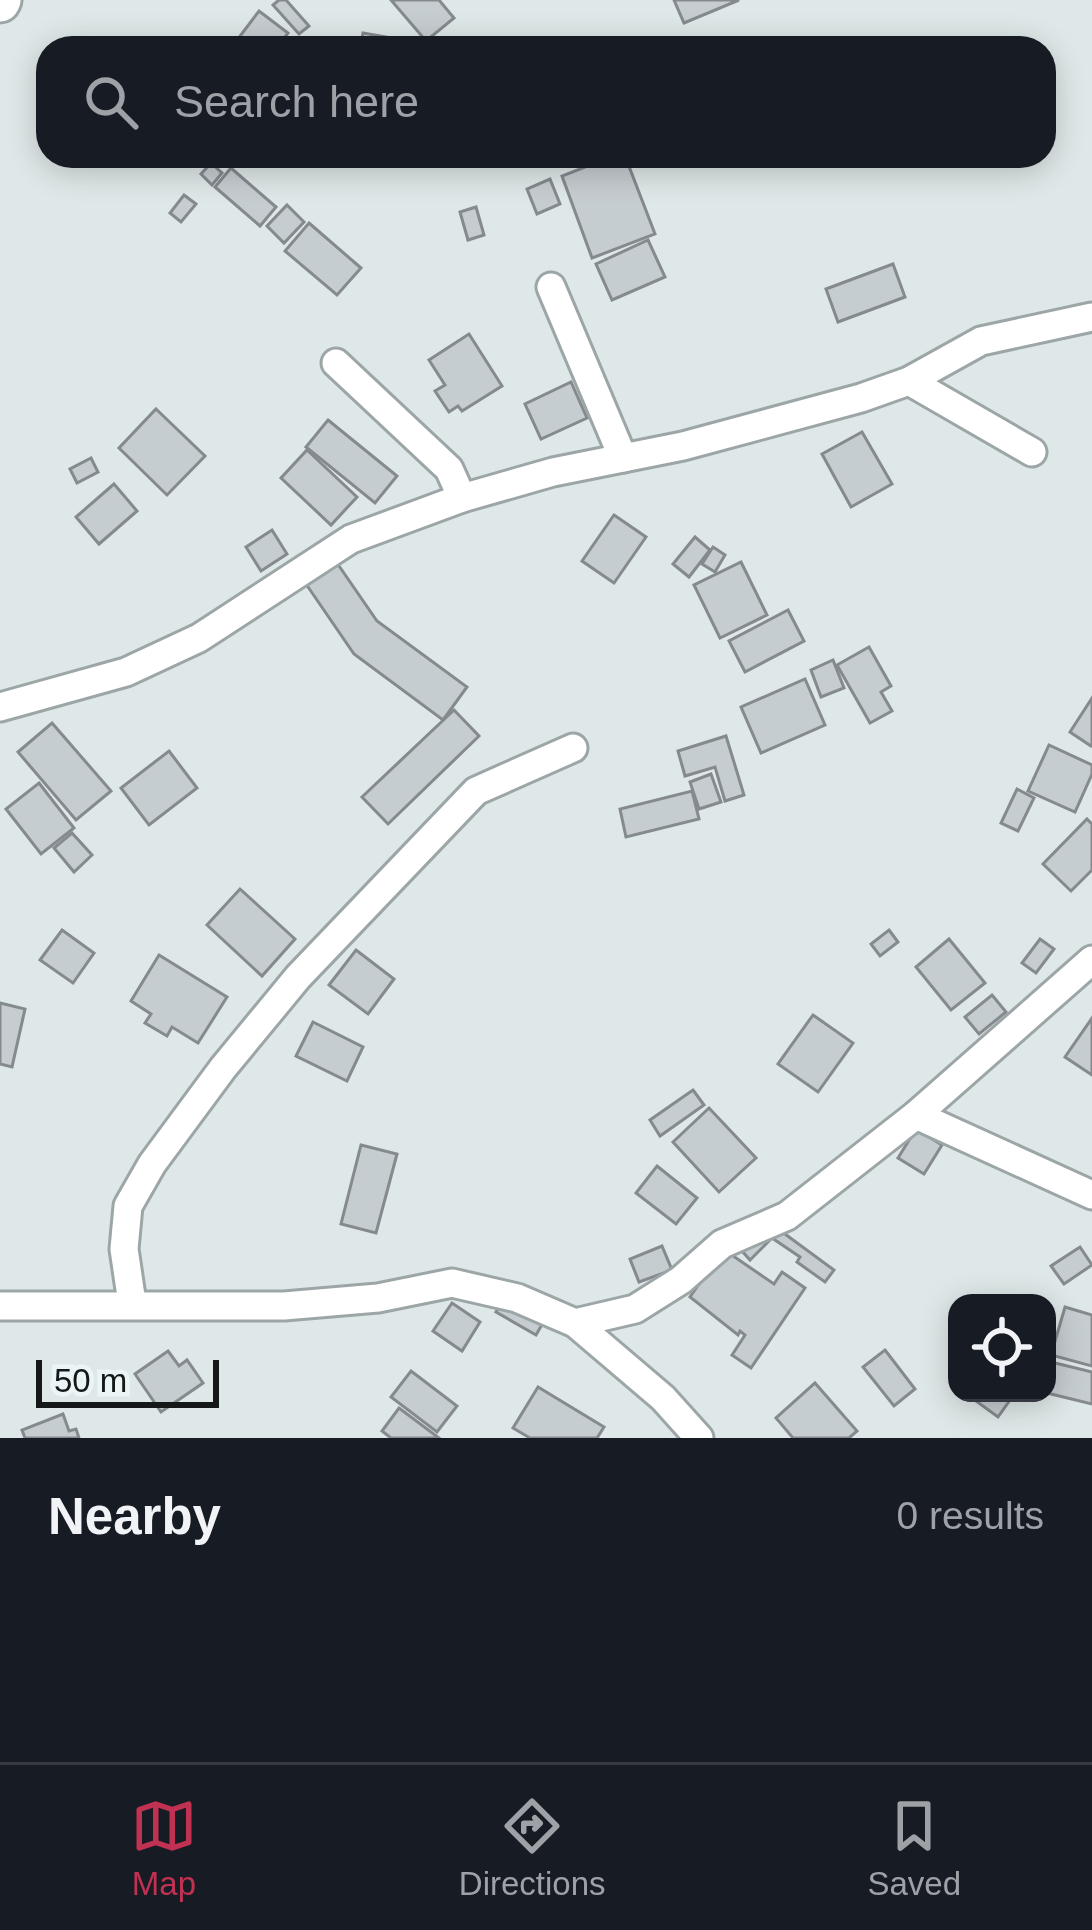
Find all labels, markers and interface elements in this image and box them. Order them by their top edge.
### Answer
search box [36,36,1056,168]
icon: search [78,69,144,135]
text: Search here [174,76,419,127]
map controls [948,1294,1056,1402]
button: locate [948,1294,1056,1402]
scale bar [36,1354,219,1407]
text: 50 m [54,1362,127,1399]
text: Nearby [48,1488,221,1545]
text: 0 results [897,1494,1044,1537]
tab: Map [131,1793,197,1903]
tab: Directions [459,1793,606,1903]
tab: Saved [867,1793,961,1903]

